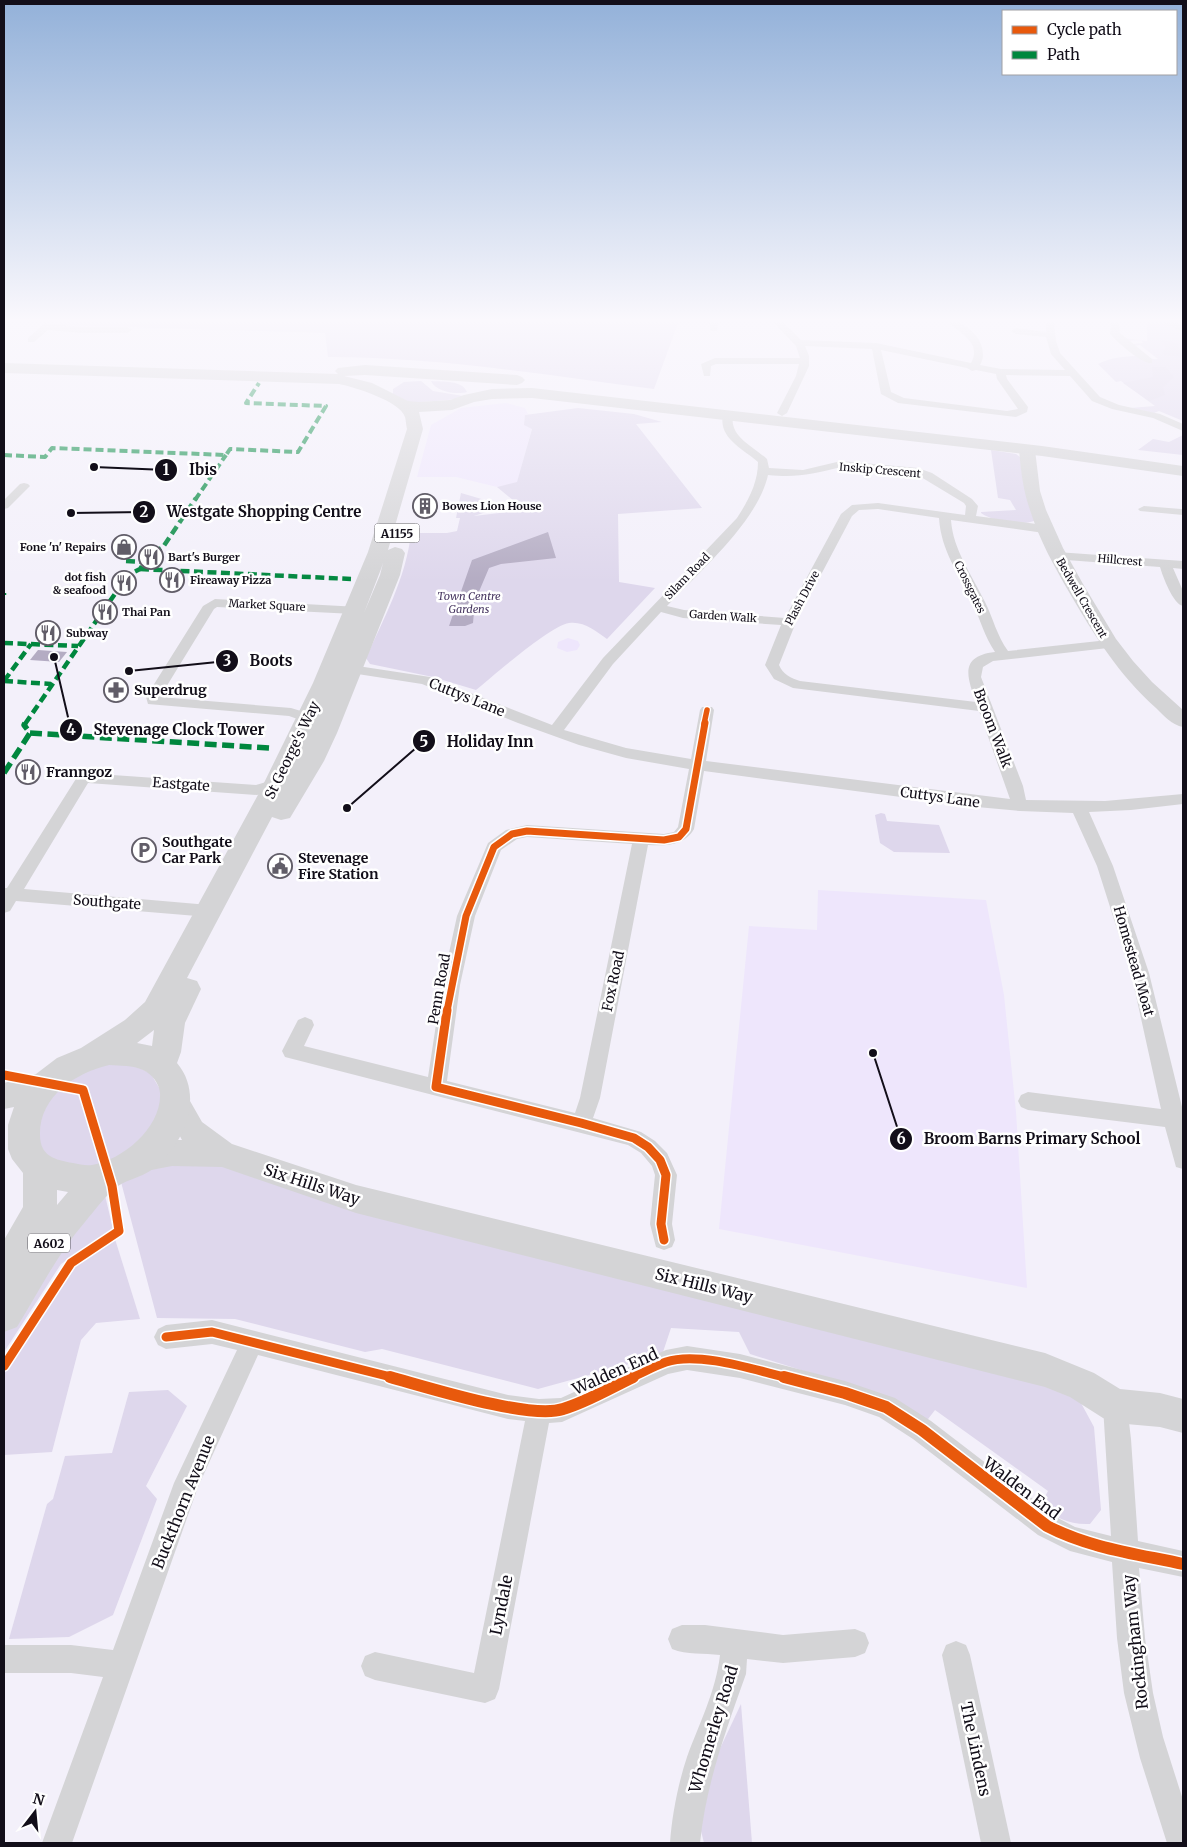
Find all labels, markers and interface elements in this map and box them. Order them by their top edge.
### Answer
legend [1002,10,1177,75]
text: Cycle path [1047,20,1122,39]
text: Path [1047,45,1080,64]
callout: Ibis [154,455,227,485]
street label: Inskip Crescent [839,459,922,481]
text: 1 [163,460,170,479]
text: Ibis [189,460,217,479]
building icon: Bowes Lion House [412,493,438,519]
callout: Westgate Shopping Centre [132,497,371,527]
place label: Bowes Lion House [442,499,542,513]
text: 2 [140,502,149,521]
text: Westgate Shopping Centre [166,502,361,521]
road number: A1155 [374,524,420,542]
shop icon: Fone 'n' Repairs [111,534,137,560]
place label: Fone 'n' Repairs [20,540,106,554]
restaurant icon: Bart's Burger [138,544,164,570]
street label: Silam Road [661,549,713,602]
place label: Bart's Burger [168,550,240,564]
street label: Hillcrest [1097,551,1144,569]
street label: Bedwell Crescent [1053,555,1111,641]
street label: Crossgates [951,559,989,615]
restaurant icon: Fireaway Pizza [159,567,185,593]
street label: Plash Drive [782,568,822,628]
place label: dot fish & seafood [53,570,107,597]
restaurant icon: dot fish & seafood [111,570,137,596]
place label: Fireaway Pizza [190,573,271,587]
park label: Town Centre Gardens [437,589,501,616]
street label: Market Square [228,596,306,614]
restaurant icon: Thai Pan [92,599,118,625]
place label: Thai Pan [122,605,171,619]
street label: Garden Walk [689,607,757,625]
restaurant icon: Subway [35,620,61,646]
place label: Subway [66,626,109,640]
callout: Boots [214,646,302,676]
text: 3 [223,651,231,670]
text: Boots [250,651,293,670]
street label: Cuttys Lane [426,674,508,720]
pharmacy icon: Superdrug [103,677,129,703]
place label: Superdrug [134,681,207,699]
street label: Broom Walk [970,686,1016,770]
street label: St George's Way [261,697,324,802]
callout: Stevenage Clock Tower [58,715,274,745]
text: 4 [66,720,76,739]
text: Stevenage Clock Tower [94,720,264,739]
callout: Holiday Inn [412,726,543,756]
text: 5 [420,732,428,751]
text: Holiday Inn [447,732,533,751]
restaurant icon: Franngoz [15,759,41,785]
place label: Franngoz [46,763,112,781]
street label: Eastgate [152,773,210,795]
street label: Cuttys Lane [899,783,981,811]
place label: Southgate Car Park [162,833,232,867]
parking icon: Southgate Car Park [131,837,157,863]
place label: Stevenage Fire Station [298,849,379,883]
public building icon: Stevenage Fire Station [267,853,293,879]
street label: Southgate [72,891,142,913]
street label: Homestead Moat [1110,904,1159,1019]
street label: Fox Road [598,948,628,1013]
street label: Penn Road [424,951,454,1026]
callout: Broom Barns Primary School [888,1124,1150,1154]
text: 6 [896,1129,906,1148]
text: Broom Barns Primary School [924,1129,1140,1148]
street label: Six Hills Way [261,1159,363,1209]
road number: A602 [28,1234,70,1252]
street label: Six Hills Way [653,1263,756,1307]
street label: Walden End [568,1343,661,1399]
street label: Buckthorn Avenue [147,1432,219,1572]
street label: Walden End [979,1452,1065,1524]
street label: Lyndale [485,1573,517,1637]
street label: Rockingham Way [1118,1573,1152,1711]
street label: Whomerley Road [684,1662,742,1796]
street label: The Lindens [956,1700,996,1798]
north arrow [10,1787,60,1837]
text: N [31,1789,46,1810]

